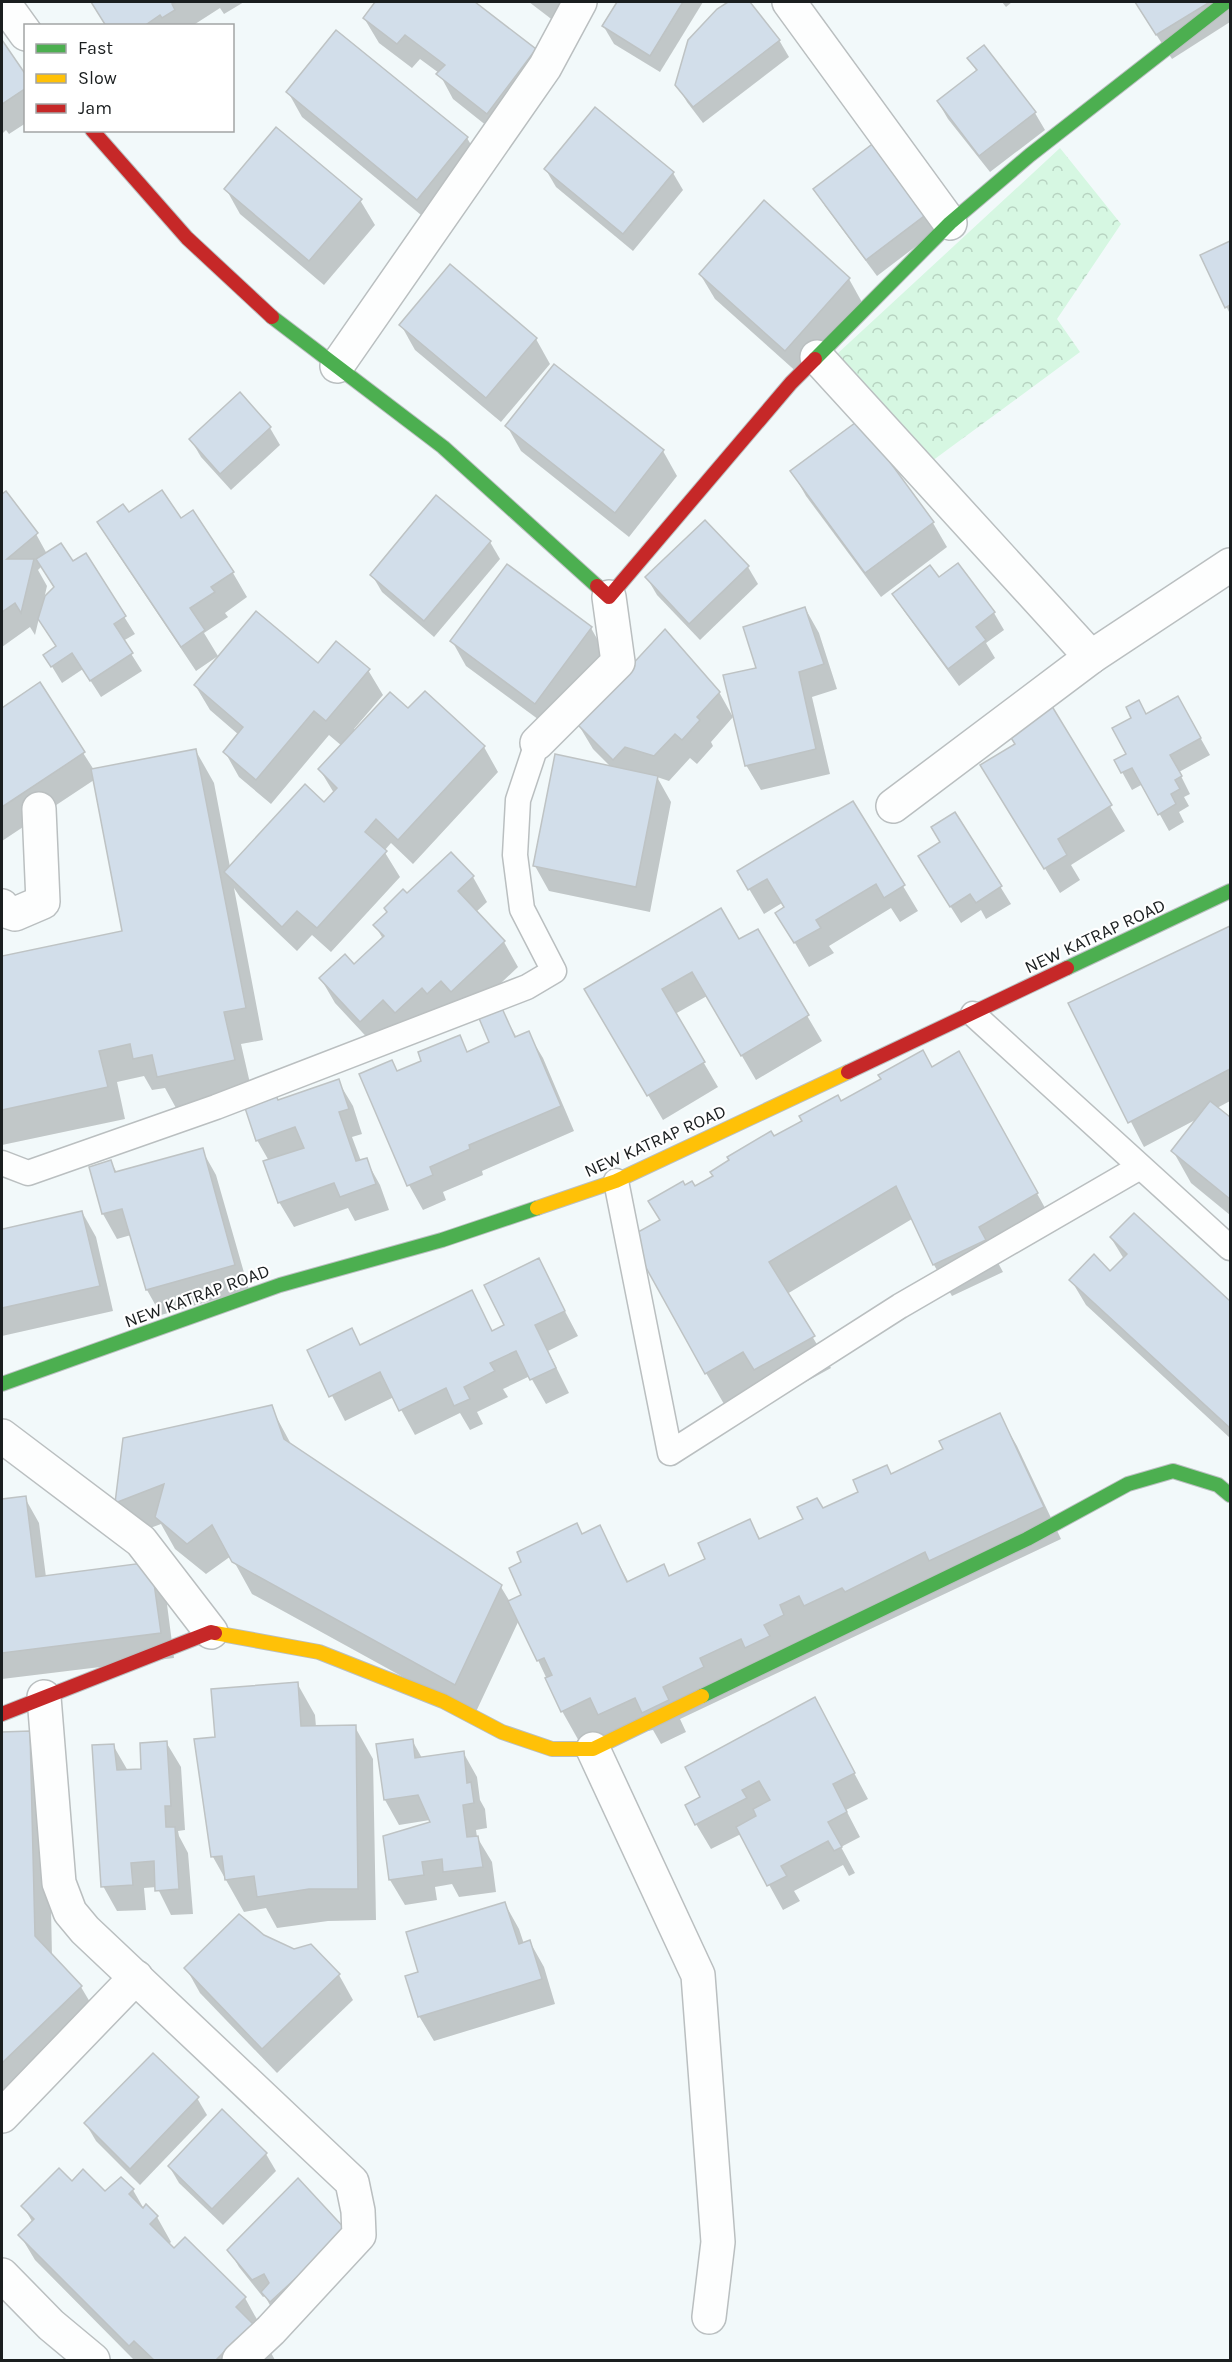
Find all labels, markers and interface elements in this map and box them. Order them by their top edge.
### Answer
legend [24,24,234,132]
text: Fast [78,37,113,59]
text: Slow [78,67,117,89]
text: Jam [78,97,112,119]
street label: NEW KATRAP ROAD [1021,894,1169,978]
street label: NEW KATRAP ROAD [581,1100,729,1182]
street label: NEW KATRAP ROAD [121,1260,273,1332]

